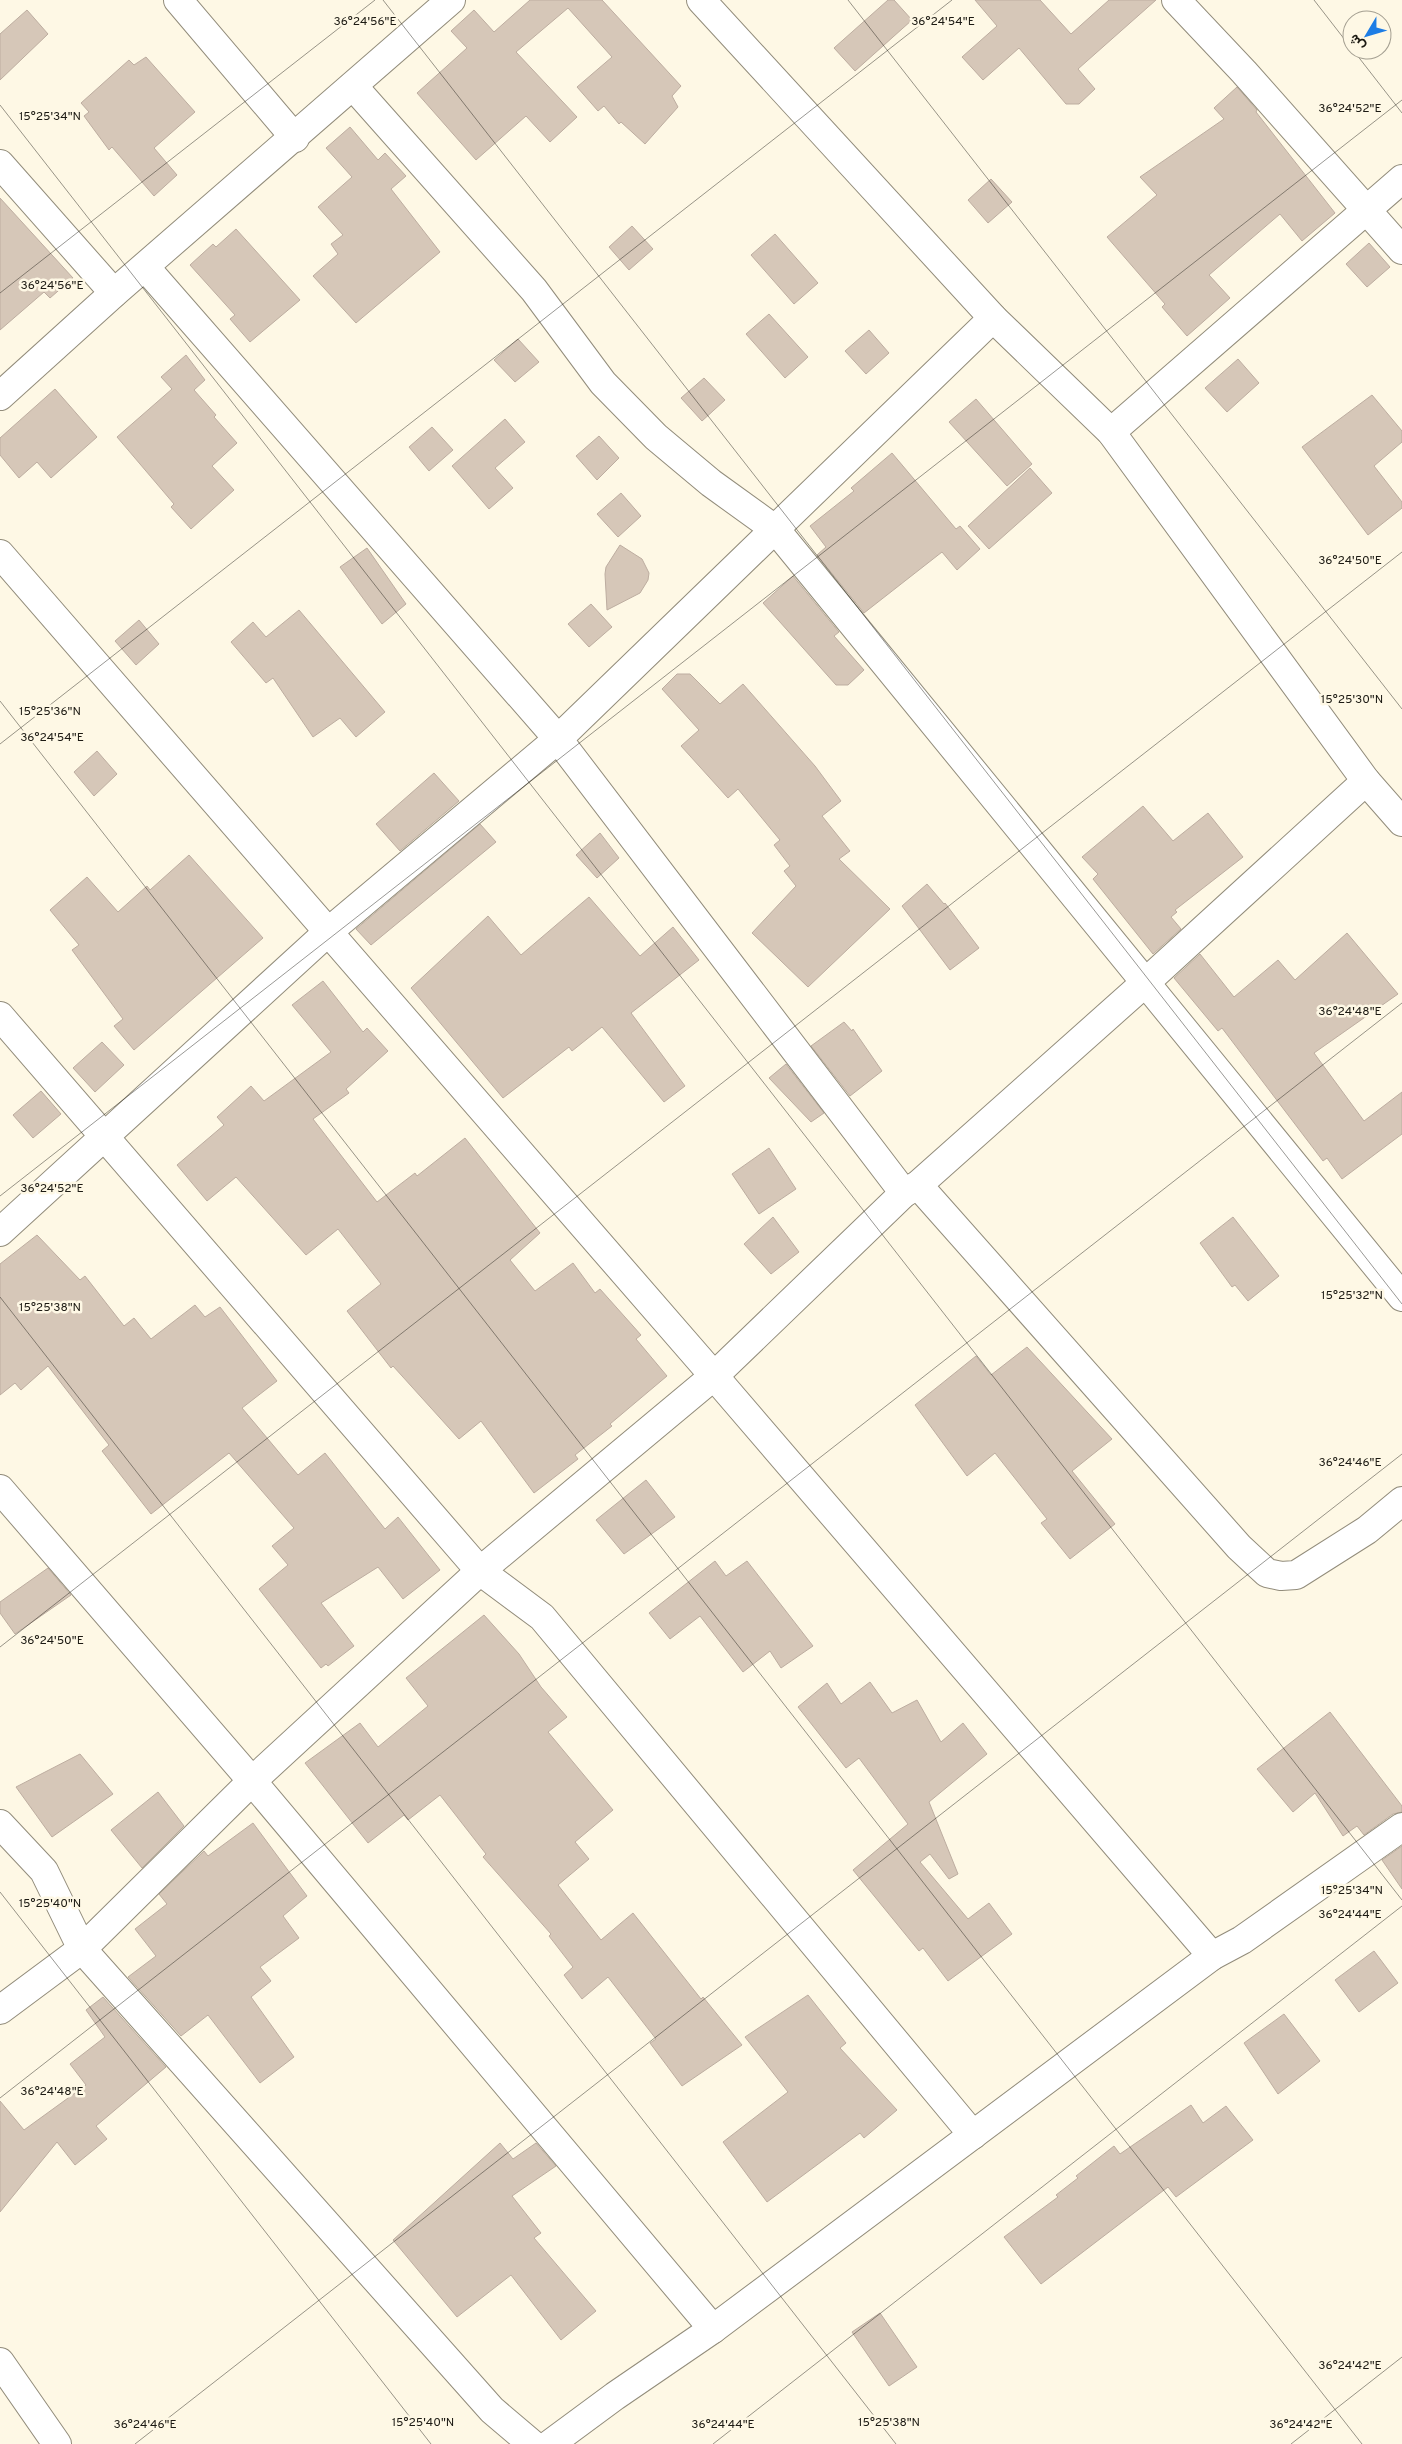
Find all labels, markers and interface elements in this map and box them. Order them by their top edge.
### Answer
north arrow [1342,10,1392,60]
text: 36°24'56"E [333,14,397,30]
text: 36°24'54"E [911,14,975,30]
text: ش [1346,30,1370,54]
text: 36°24'52"E [1318,101,1382,117]
text: 15°25'34"N [19,109,81,125]
text: 36°24'56"E [20,278,84,294]
text: 36°24'50"E [1318,553,1382,569]
text: 15°25'30"N [1321,692,1383,708]
text: 15°25'36"N [19,704,81,720]
text: 36°24'54"E [20,730,84,746]
text: 36°24'48"E [1318,1004,1382,1020]
text: 36°24'52"E [20,1181,84,1197]
text: 15°25'32"N [1321,1288,1383,1304]
text: 15°25'38"N [19,1300,81,1316]
text: 36°24'46"E [1318,1455,1382,1471]
text: 36°24'50"E [20,1633,84,1649]
text: 15°25'34"N [1321,1883,1383,1899]
text: 15°25'40"N [19,1896,81,1912]
text: 36°24'44"E [1318,1907,1382,1923]
text: 36°24'48"E [20,2084,84,2100]
text: 36°24'42"E [1318,2358,1382,2374]
text: 15°25'40"N [392,2415,454,2431]
text: 15°25'38"N [858,2415,920,2431]
text: 36°24'46"E [113,2417,177,2433]
text: 36°24'44"E [691,2417,755,2433]
text: 36°24'42"E [1269,2417,1333,2433]

